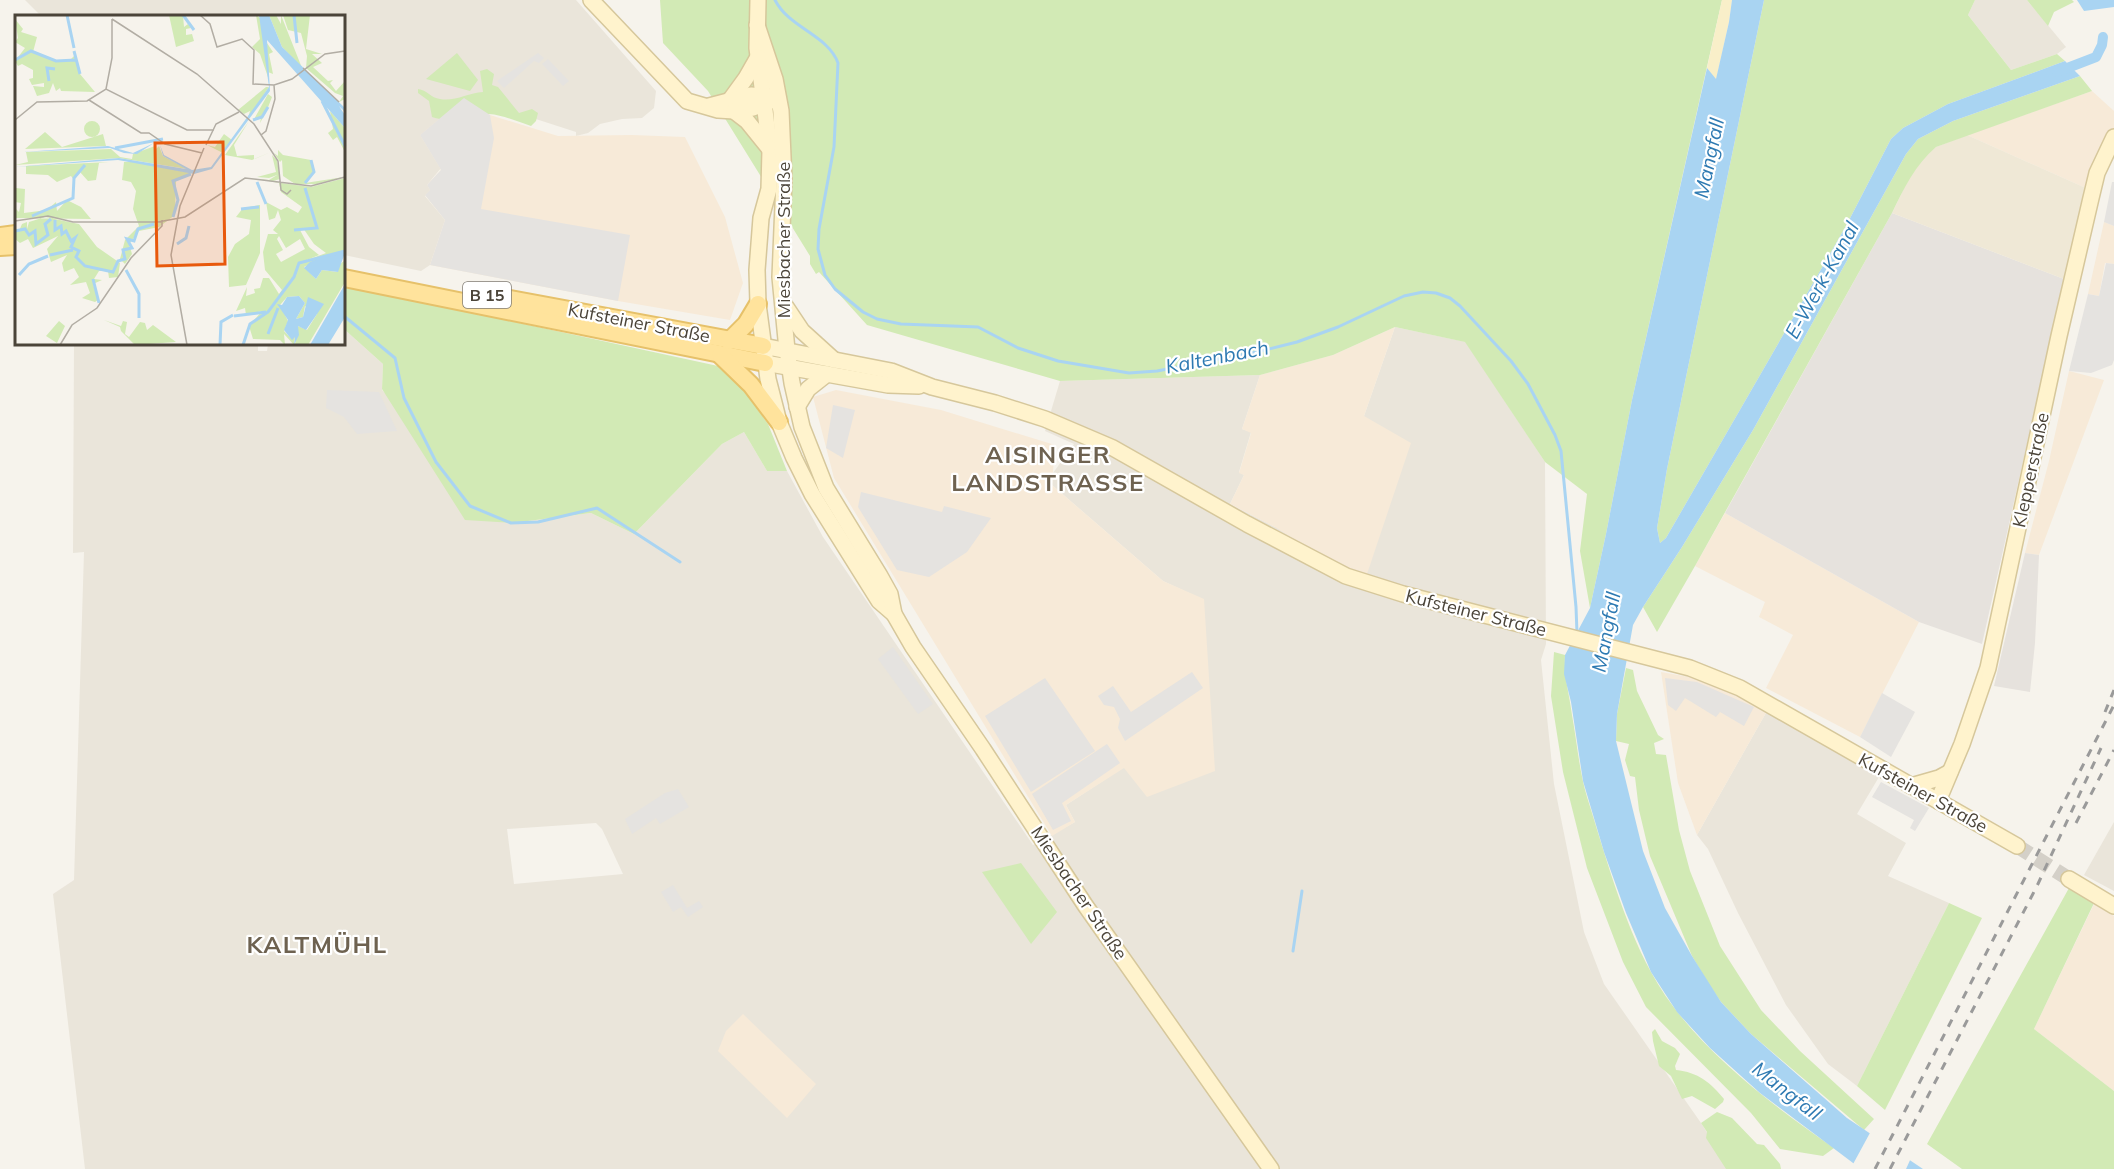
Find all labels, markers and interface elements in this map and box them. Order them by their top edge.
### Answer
inset map [15,15,345,345]
water label: Mangfall [1688,115,1729,200]
street label: Miesbacher Straße [772,162,795,318]
water label: E-Werk-Kanal [1779,217,1864,343]
road number: B 15 [463,282,511,308]
street label: Kufsteiner Straße [566,297,712,348]
water label: Kaltenbach [1163,334,1271,379]
street label: Klepperstraße [2007,410,2054,529]
district label: AISINGER LANDSTRASSE [951,439,1145,497]
street label: Kufsteiner Straße [1403,584,1549,641]
water label: Mangfall [1585,589,1626,674]
street label: Kufsteiner Straße [1855,748,1992,838]
street label: Miesbacher Straße [1026,821,1133,964]
district label: KALTMÜHL [246,929,388,959]
water label: Mangfall [1748,1056,1827,1126]

